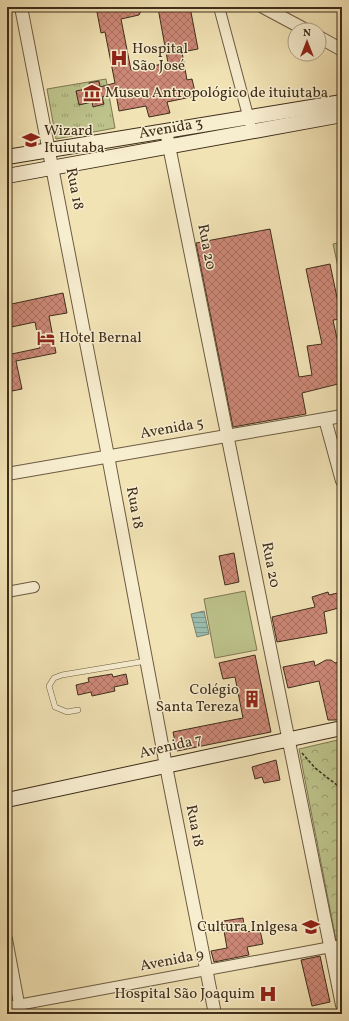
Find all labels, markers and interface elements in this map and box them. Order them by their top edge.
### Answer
north arrow [287,22,327,62]
text: N [303,26,311,41]
place label: Hospital São José [132,39,188,77]
hospital icon: Hospital São José [109,48,129,68]
museum icon: Museu Antropológico de ituiutaba [82,83,102,103]
place label: Museu Antropológico de ituiutaba [105,83,328,104]
street label: Avenida 3 [137,113,205,145]
place label: Wizard Ituiutaba [44,121,104,159]
school or university icon: Wizard Ituiutaba [21,130,41,150]
street label: Rua 18 [60,166,88,212]
street label: Rua 20 [191,222,221,272]
hotel icon: Hotel Bernal [36,328,56,348]
place label: Hotel Bernal [59,328,142,349]
street label: Avenida 5 [139,413,205,445]
street label: Rua 18 [120,485,148,531]
street label: Rua 20 [255,540,285,590]
place label: Colégio Santa Tereza [156,680,239,718]
building icon: Colégio Santa Tereza [242,689,262,709]
street label: Avenida 7 [137,730,205,764]
street label: Rua 18 [180,803,208,849]
place label: Cultura Inlgesa [197,917,298,938]
school or university icon: Cultura Inlgesa [301,917,321,937]
street label: Avenida 9 [138,944,206,977]
place label: Hospital São Joaquim [114,984,255,1005]
hospital icon: Hospital São Joaquim [258,984,278,1004]

